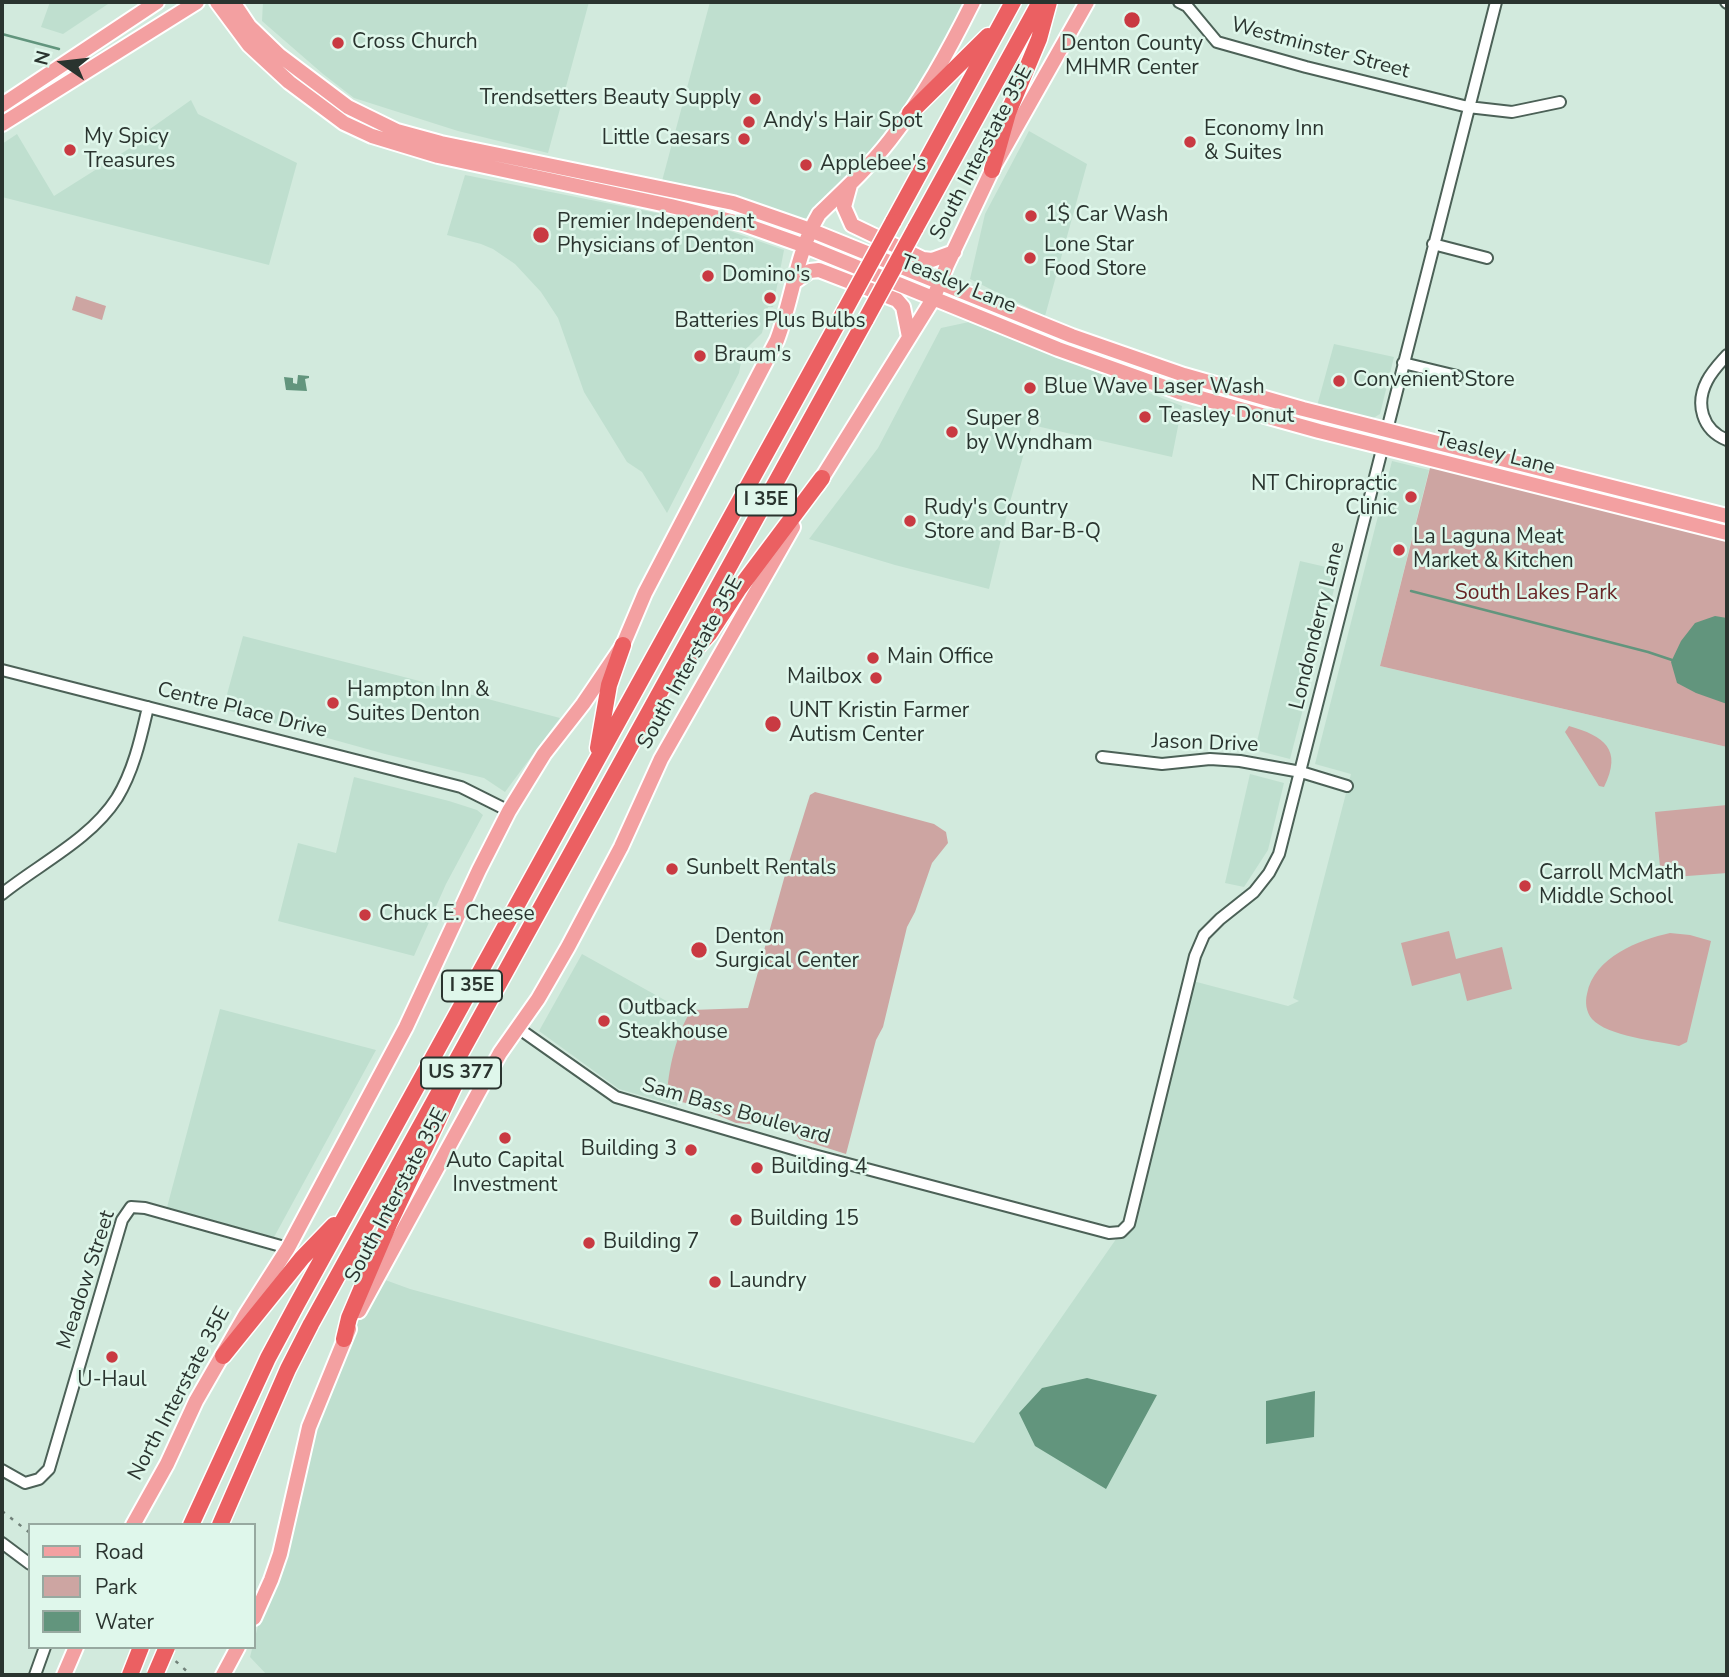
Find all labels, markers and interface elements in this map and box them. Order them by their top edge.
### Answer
marker: Denton County MHMR Center [1122,10,1142,30]
street label: Westminster Street [1228,13,1412,85]
north arrow [28,28,98,98]
place label: Cross Church [352,30,478,56]
place label: Denton County MHMR Center [1061,32,1203,82]
marker: Cross Church [330,35,346,51]
text: N [28,48,57,68]
street label: South Interstate 35E [925,61,1039,245]
place label: Trendsetters Beauty Supply [480,86,741,112]
marker: Trendsetters Beauty Supply [747,91,763,107]
place label: Andy's Hair Spot [763,109,922,135]
marker: Andy's Hair Spot [741,114,757,130]
place label: Economy Inn & Suites [1204,117,1324,167]
place label: My Spicy Treasures [84,125,175,175]
place label: Little Caesars [602,126,730,152]
marker: Little Caesars [736,131,752,147]
marker: Economy Inn & Suites [1182,134,1198,150]
marker: My Spicy Treasures [62,142,78,158]
place label: Applebee's [820,152,926,178]
marker: Applebee's [798,157,814,173]
place label: 1$ Car Wash [1045,203,1169,229]
marker: 1$ Car Wash [1023,208,1039,224]
place label: Premier Independent Physicians of Denton [557,210,754,260]
marker: Premier Independent Physicians of Denton [531,225,551,245]
place label: Lone Star Food Store [1044,233,1146,283]
street label: Teasley Lane [897,250,1019,320]
marker: Lone Star Food Store [1022,250,1038,266]
place label: Domino's [722,263,810,289]
marker: Domino's [700,268,716,284]
marker: Batteries Plus Bulbs [762,290,778,306]
place label: Batteries Plus Bulbs [674,309,866,335]
place label: Braum's [714,343,791,369]
marker: Braum's [692,348,708,364]
place label: Convenient Store [1353,368,1515,394]
marker: Convenient Store [1331,373,1347,389]
place label: Blue Wave Laser Wash [1044,375,1265,401]
marker: Blue Wave Laser Wash [1022,380,1038,396]
place label: Teasley Donut [1159,404,1294,430]
place label: Super 8 by Wyndham [966,407,1093,457]
marker: Teasley Donut [1137,409,1153,425]
marker: Super 8 by Wyndham [944,424,960,440]
street label: Teasley Lane [1433,427,1557,481]
place label: NT Chiropractic Clinic [1251,472,1397,522]
road number: I 35E [736,485,796,516]
marker: NT Chiropractic Clinic [1403,489,1419,505]
place label: Rudy's Country Store and Bar-B-Q [924,496,1101,546]
marker: Rudy's Country Store and Bar-B-Q [902,513,918,529]
place label: La Laguna Meat Market & Kitchen [1413,525,1574,575]
street label: Londonderry Lane [1285,540,1351,712]
marker: La Laguna Meat Market & Kitchen [1391,542,1407,558]
street label: South Interstate 35E [633,572,749,754]
park label: South Lakes Park [1455,581,1617,607]
place label: Main Office [887,645,993,671]
marker: Main Office [865,650,881,666]
place label: Mailbox [787,665,862,691]
marker: Mailbox [868,670,884,686]
street label: Centre Place Drive [154,678,330,744]
place label: Hampton Inn & Suites Denton [347,678,490,728]
marker: Hampton Inn & Suites Denton [325,695,341,711]
place label: UNT Kristin Farmer Autism Center [789,699,969,749]
marker: UNT Kristin Farmer Autism Center [763,714,783,734]
street label: Jason Drive [1151,730,1259,758]
place label: Sunbelt Rentals [686,856,836,882]
marker: Sunbelt Rentals [664,861,680,877]
place label: Carroll McMath Middle School [1539,861,1684,911]
marker: Carroll McMath Middle School [1517,878,1533,894]
place label: Chuck E. Cheese [379,902,535,928]
marker: Chuck E. Cheese [357,907,373,923]
place label: Denton Surgical Center [715,925,859,975]
marker: Denton Surgical Center [689,940,709,960]
road number: I 35E [442,970,502,1002]
place label: Outback Steakhouse [618,996,728,1046]
marker: Outback Steakhouse [596,1013,612,1029]
road number: US 377 [421,1058,501,1088]
street label: Sam Bass Boulevard [639,1073,833,1151]
street label: South Interstate 35E [340,1104,454,1288]
marker: Auto Capital Investment [497,1130,513,1146]
place label: Building 3 [581,1137,677,1163]
marker: Building 3 [683,1142,699,1158]
place label: Auto Capital Investment [446,1149,564,1199]
place label: Building 4 [771,1155,867,1181]
marker: Building 4 [749,1160,765,1176]
street label: Meadow Street [53,1207,121,1353]
place label: Building 15 [750,1207,859,1233]
marker: Building 15 [728,1212,744,1228]
place label: Building 7 [603,1230,699,1256]
marker: Building 7 [581,1235,597,1251]
place label: Laundry [729,1269,806,1295]
marker: Laundry [707,1274,723,1290]
street label: North Interstate 35E [124,1303,236,1485]
marker: U-Haul [104,1349,120,1365]
place label: U-Haul [77,1368,147,1394]
legend [28,1523,256,1649]
text: Road [95,1538,144,1566]
text: Park [95,1573,137,1601]
text: Water [95,1608,154,1636]

